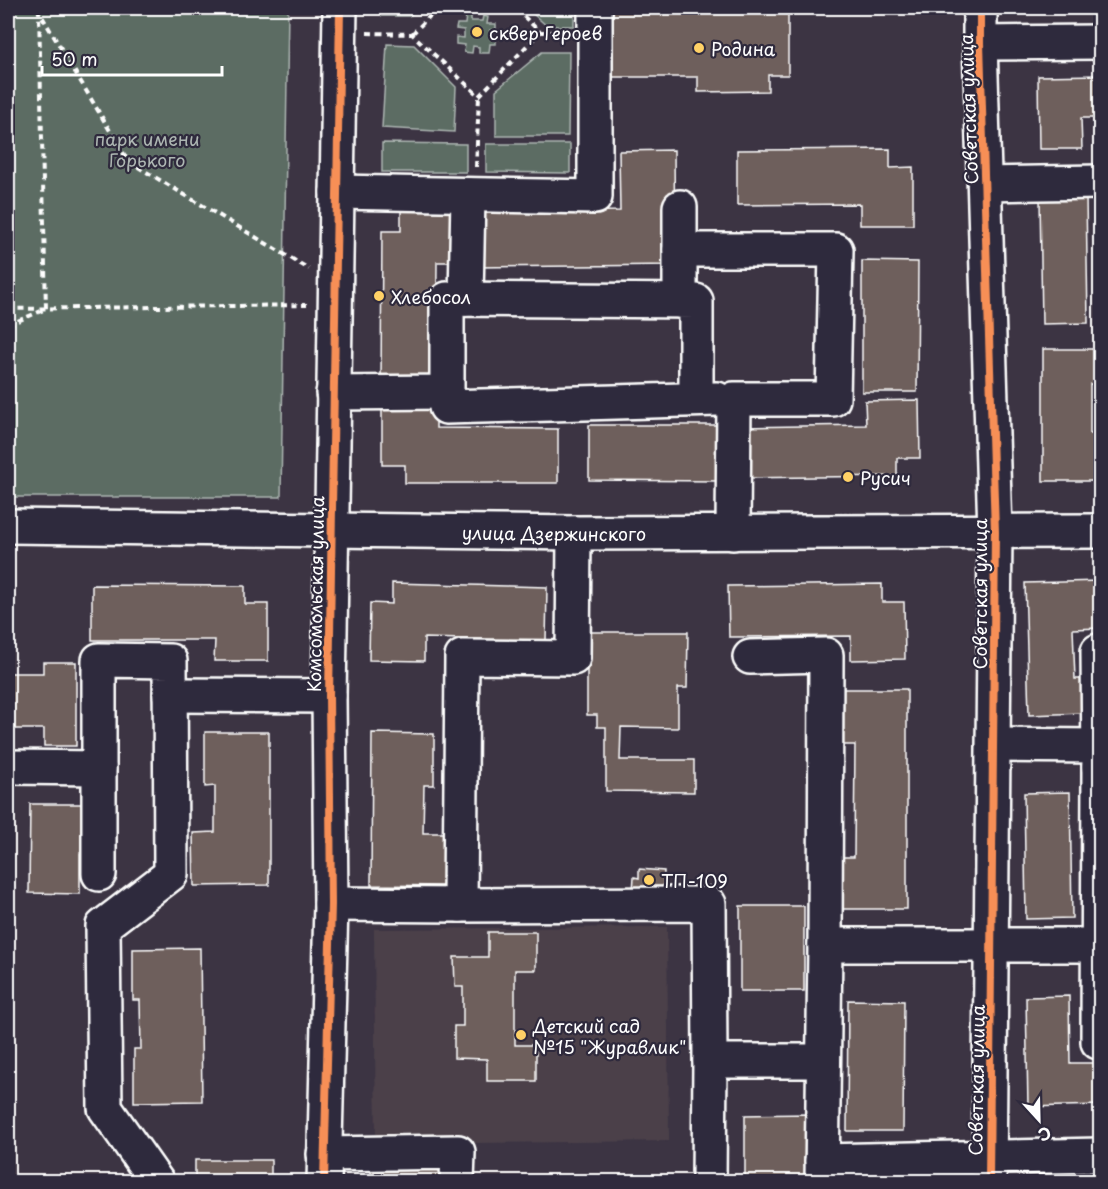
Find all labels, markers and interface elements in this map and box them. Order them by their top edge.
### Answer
place label: сквер Героев [489,19,602,46]
marker: сквер Героев [470,25,484,39]
street label: Советская улица [952,32,984,185]
place label: Родина [711,35,776,62]
scale bar [42,39,222,77]
marker: Родина [692,41,706,55]
text: 50 m [51,45,98,72]
park label: парк имени Горького [94,125,200,173]
place label: Хлебосол [391,283,471,310]
marker: Хлебосол [372,289,386,303]
place label: Русич [860,464,911,491]
marker: Русич [841,470,855,484]
street label: Комсомольская улица [300,495,330,692]
street label: улица Дзержинского [462,518,646,547]
street label: Советская улица [966,518,993,670]
place label: ТП-109 [661,867,728,894]
marker: ТП-109 [642,873,656,887]
street label: Советская улица [961,1004,991,1156]
place label: Детский сад №15 "Журавлик" [532,1012,686,1060]
marker: Детский сад №15 "Журавлик" [514,1028,528,1042]
north arrow [1009,1090,1069,1150]
text: С [1035,1121,1055,1148]

